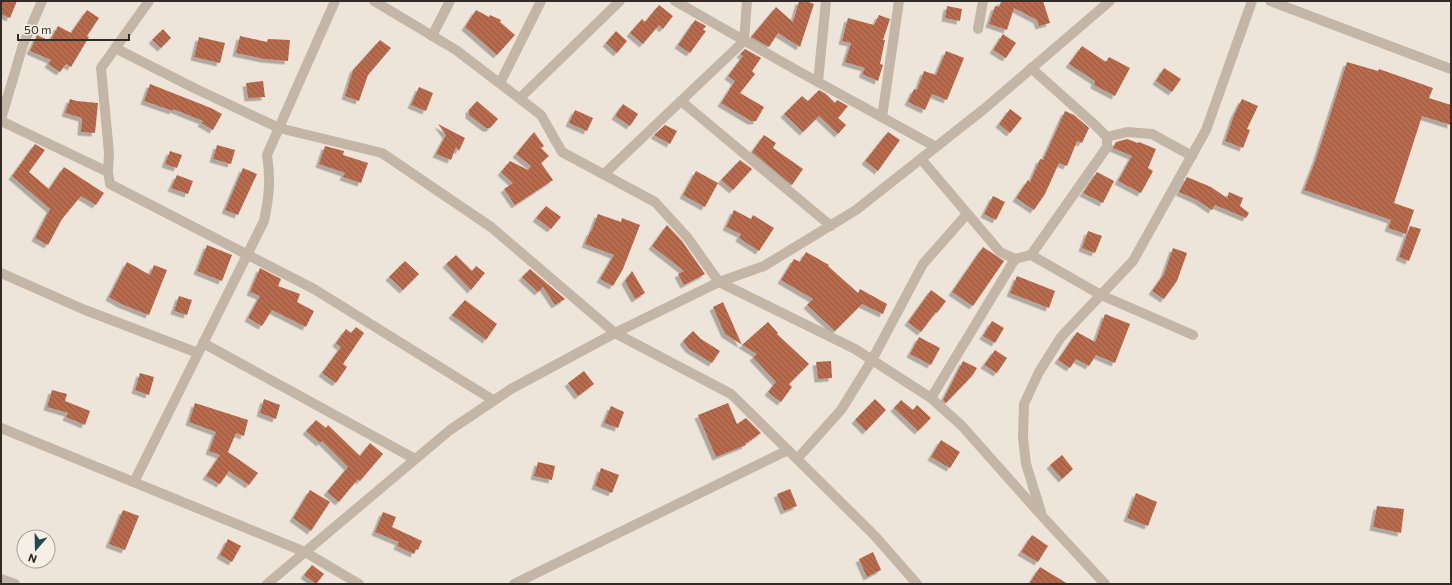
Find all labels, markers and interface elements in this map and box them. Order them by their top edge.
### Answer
scale bar [18,16,129,42]
text: 50 m [24,22,52,36]
north arrow [16,529,56,569]
text: N [26,551,39,566]

